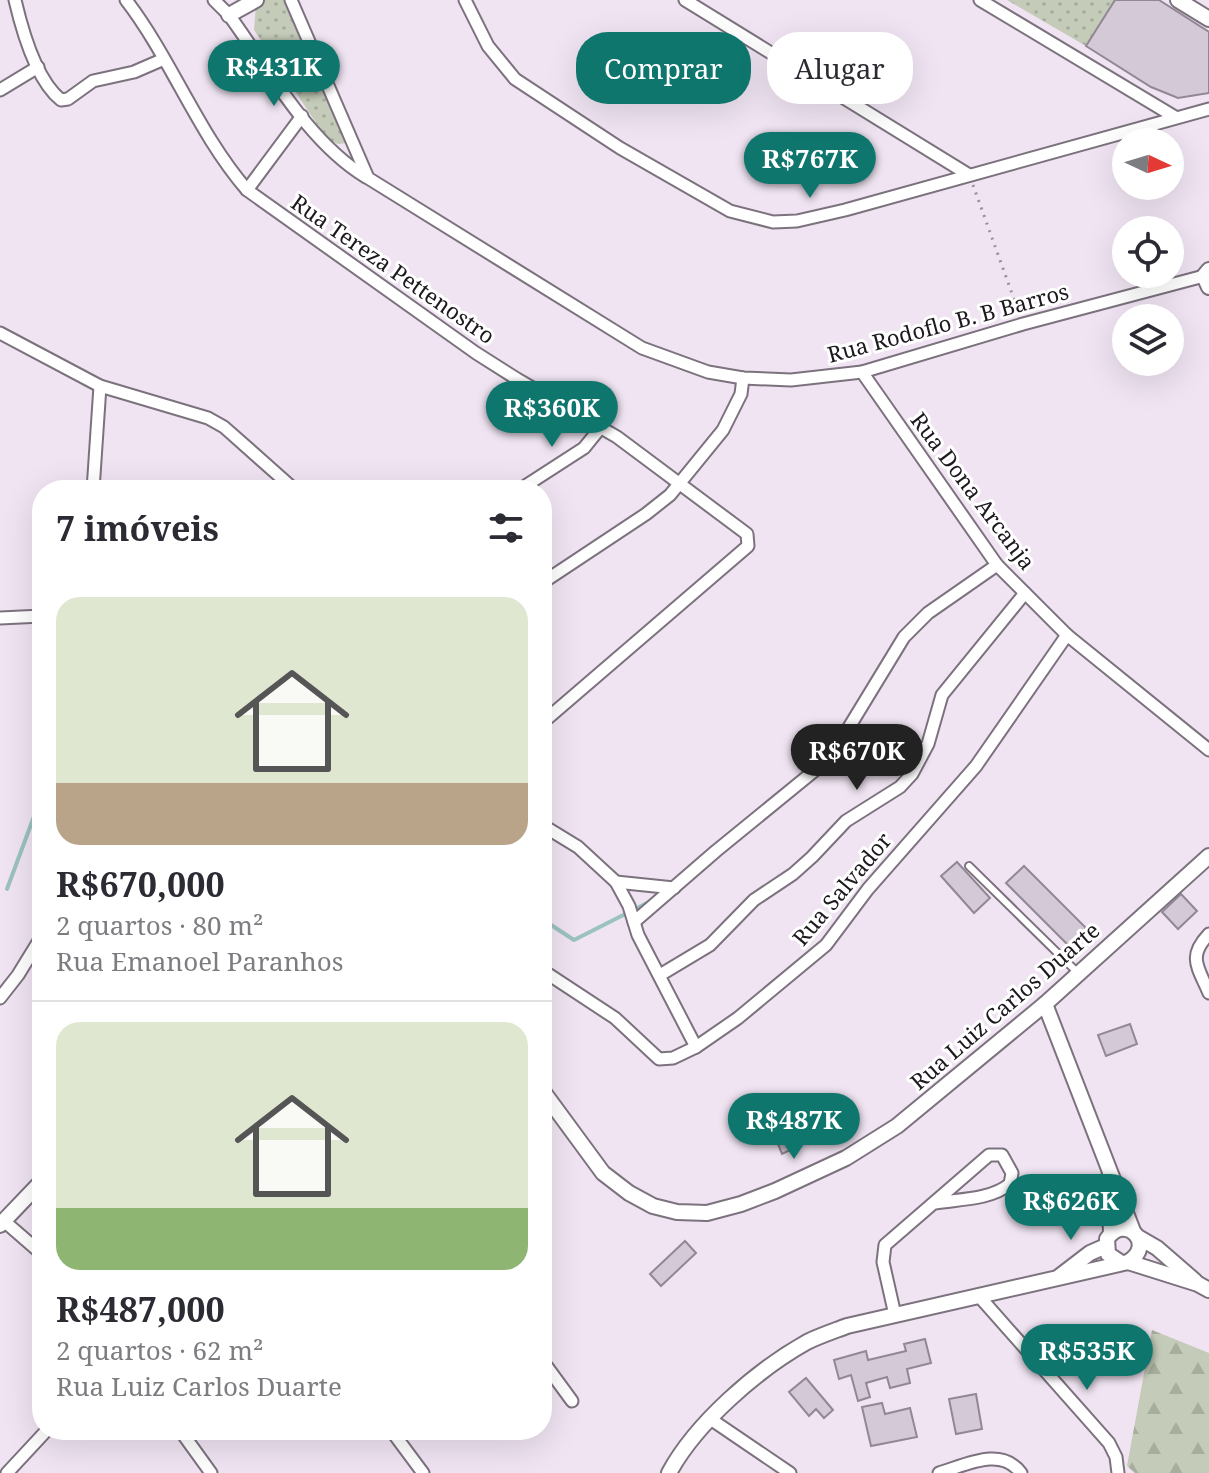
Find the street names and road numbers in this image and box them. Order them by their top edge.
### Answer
street label: Rua Tereza Pettenostro [286,186,501,350]
street label: Rua Rodoflo B. B Barros [824,275,1072,369]
street label: Rua Dona Arcanja [905,406,1043,575]
street label: Rua Salvador [785,825,898,951]
street label: Rua Luiz Carlos Duarte [903,915,1105,1096]

